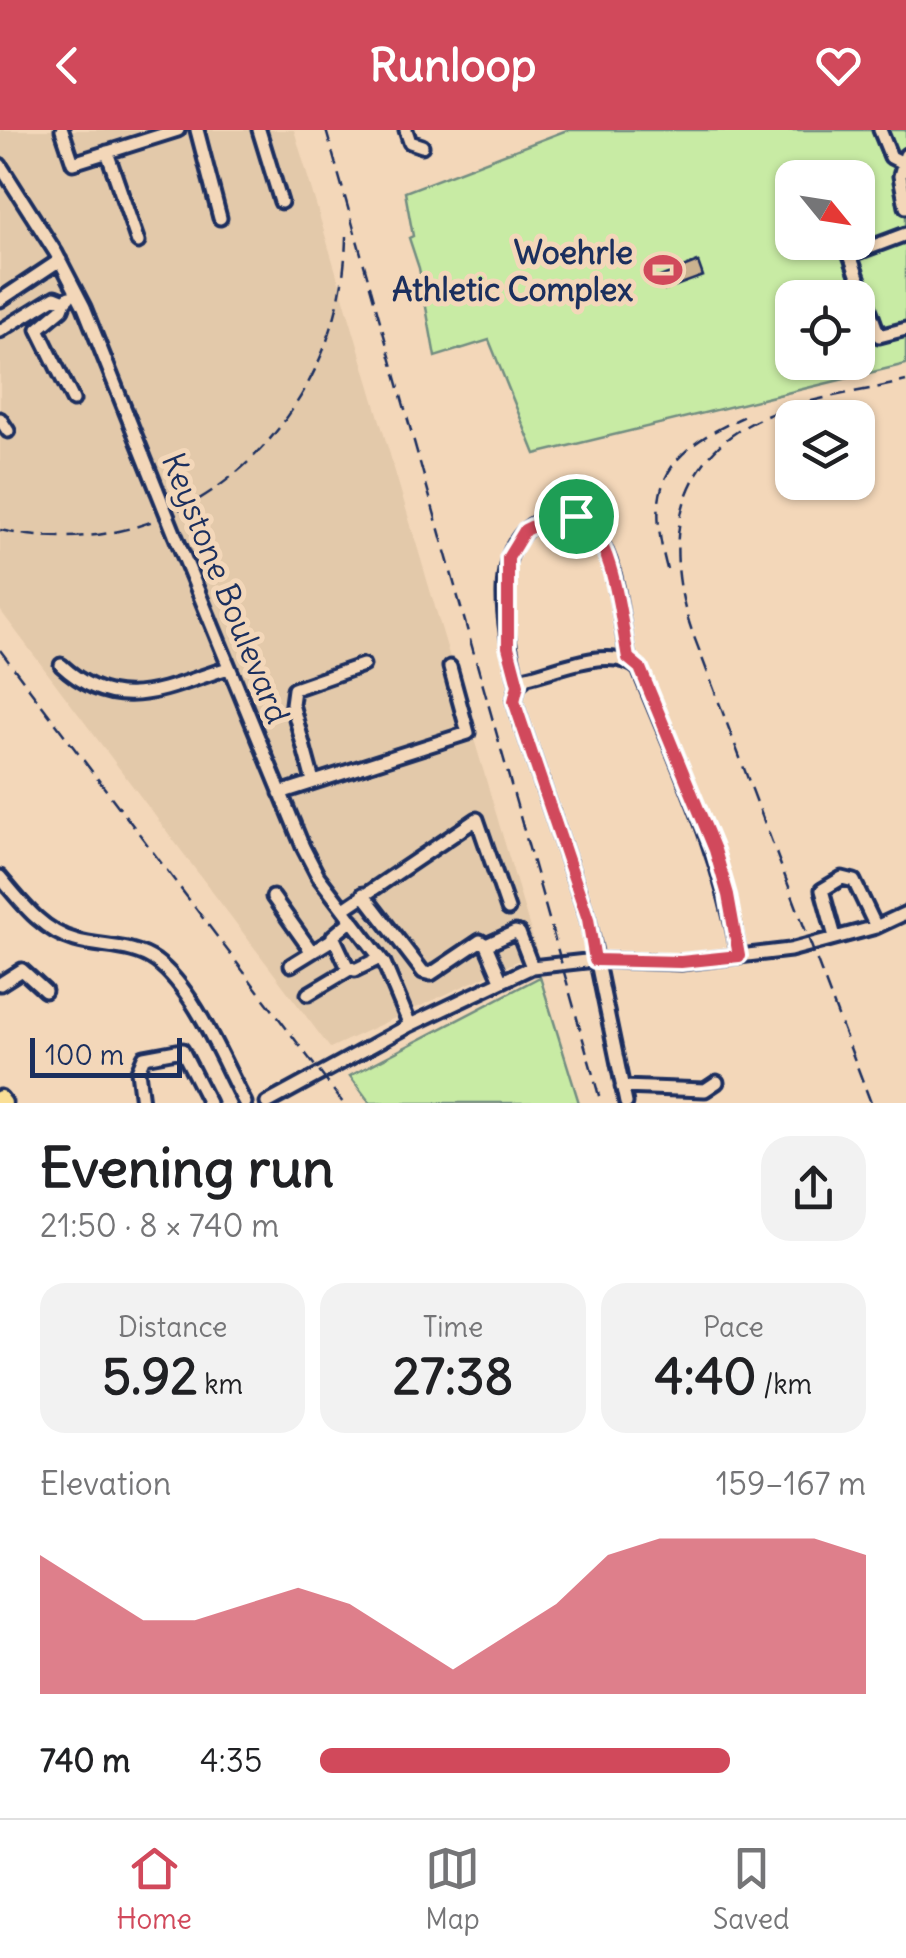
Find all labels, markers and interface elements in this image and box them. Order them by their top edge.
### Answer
text: Runloop [370,37,537,93]
icon: back [40,38,95,93]
icon: heart [811,38,866,93]
north arrow [775,160,875,260]
map controls [775,160,875,500]
place label: Woehrle Athletic Complex [392,232,633,310]
sports icon: Woehrle Athletic Complex [642,249,684,291]
button: locate [775,280,875,380]
button: layers [775,400,875,500]
street label: Keystone Boulevard [153,447,299,729]
pin [534,474,619,559]
icon: arrive [549,489,604,544]
scale bar [30,1033,182,1078]
text: 100 m [45,1037,124,1073]
text: Evening run [40,1133,334,1202]
button: share [761,1136,866,1241]
text: 21:50 · 8 × 740 m [40,1205,279,1246]
text: Distance [118,1309,227,1345]
text: Time [423,1309,483,1345]
text: Pace [703,1309,764,1345]
text: 5.92 [102,1345,198,1408]
text: 27:38 [393,1345,513,1408]
text: 4:40 [654,1345,756,1408]
text: km [198,1366,243,1402]
text: /km [756,1366,812,1402]
text: Elevation [40,1463,171,1504]
text: 159–167 m [716,1463,866,1504]
text: 740 m [40,1740,130,1781]
text: 4:35 [200,1740,262,1781]
tab: Home [116,1841,192,1937]
tab: Map [425,1841,480,1937]
tab: Saved [713,1841,790,1937]

